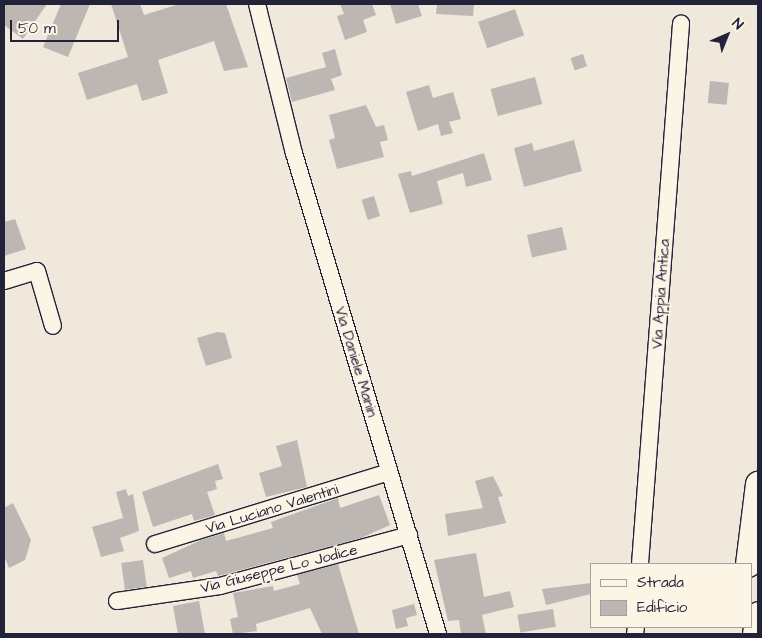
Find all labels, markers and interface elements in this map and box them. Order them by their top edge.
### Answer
scale bar [12,10,121,42]
north arrow [702,10,752,60]
text: N [727,14,748,34]
text: 50 m [18,18,56,39]
street label: Via Appia Antica [648,238,674,350]
street label: Via Daniele Manin [331,305,381,419]
street label: Via Luciano Valentini [203,480,341,538]
street label: Via Giuseppe Lo Jodice [199,541,359,597]
legend [590,563,752,628]
text: Strada [637,572,684,593]
text: Edificio [637,597,687,618]

